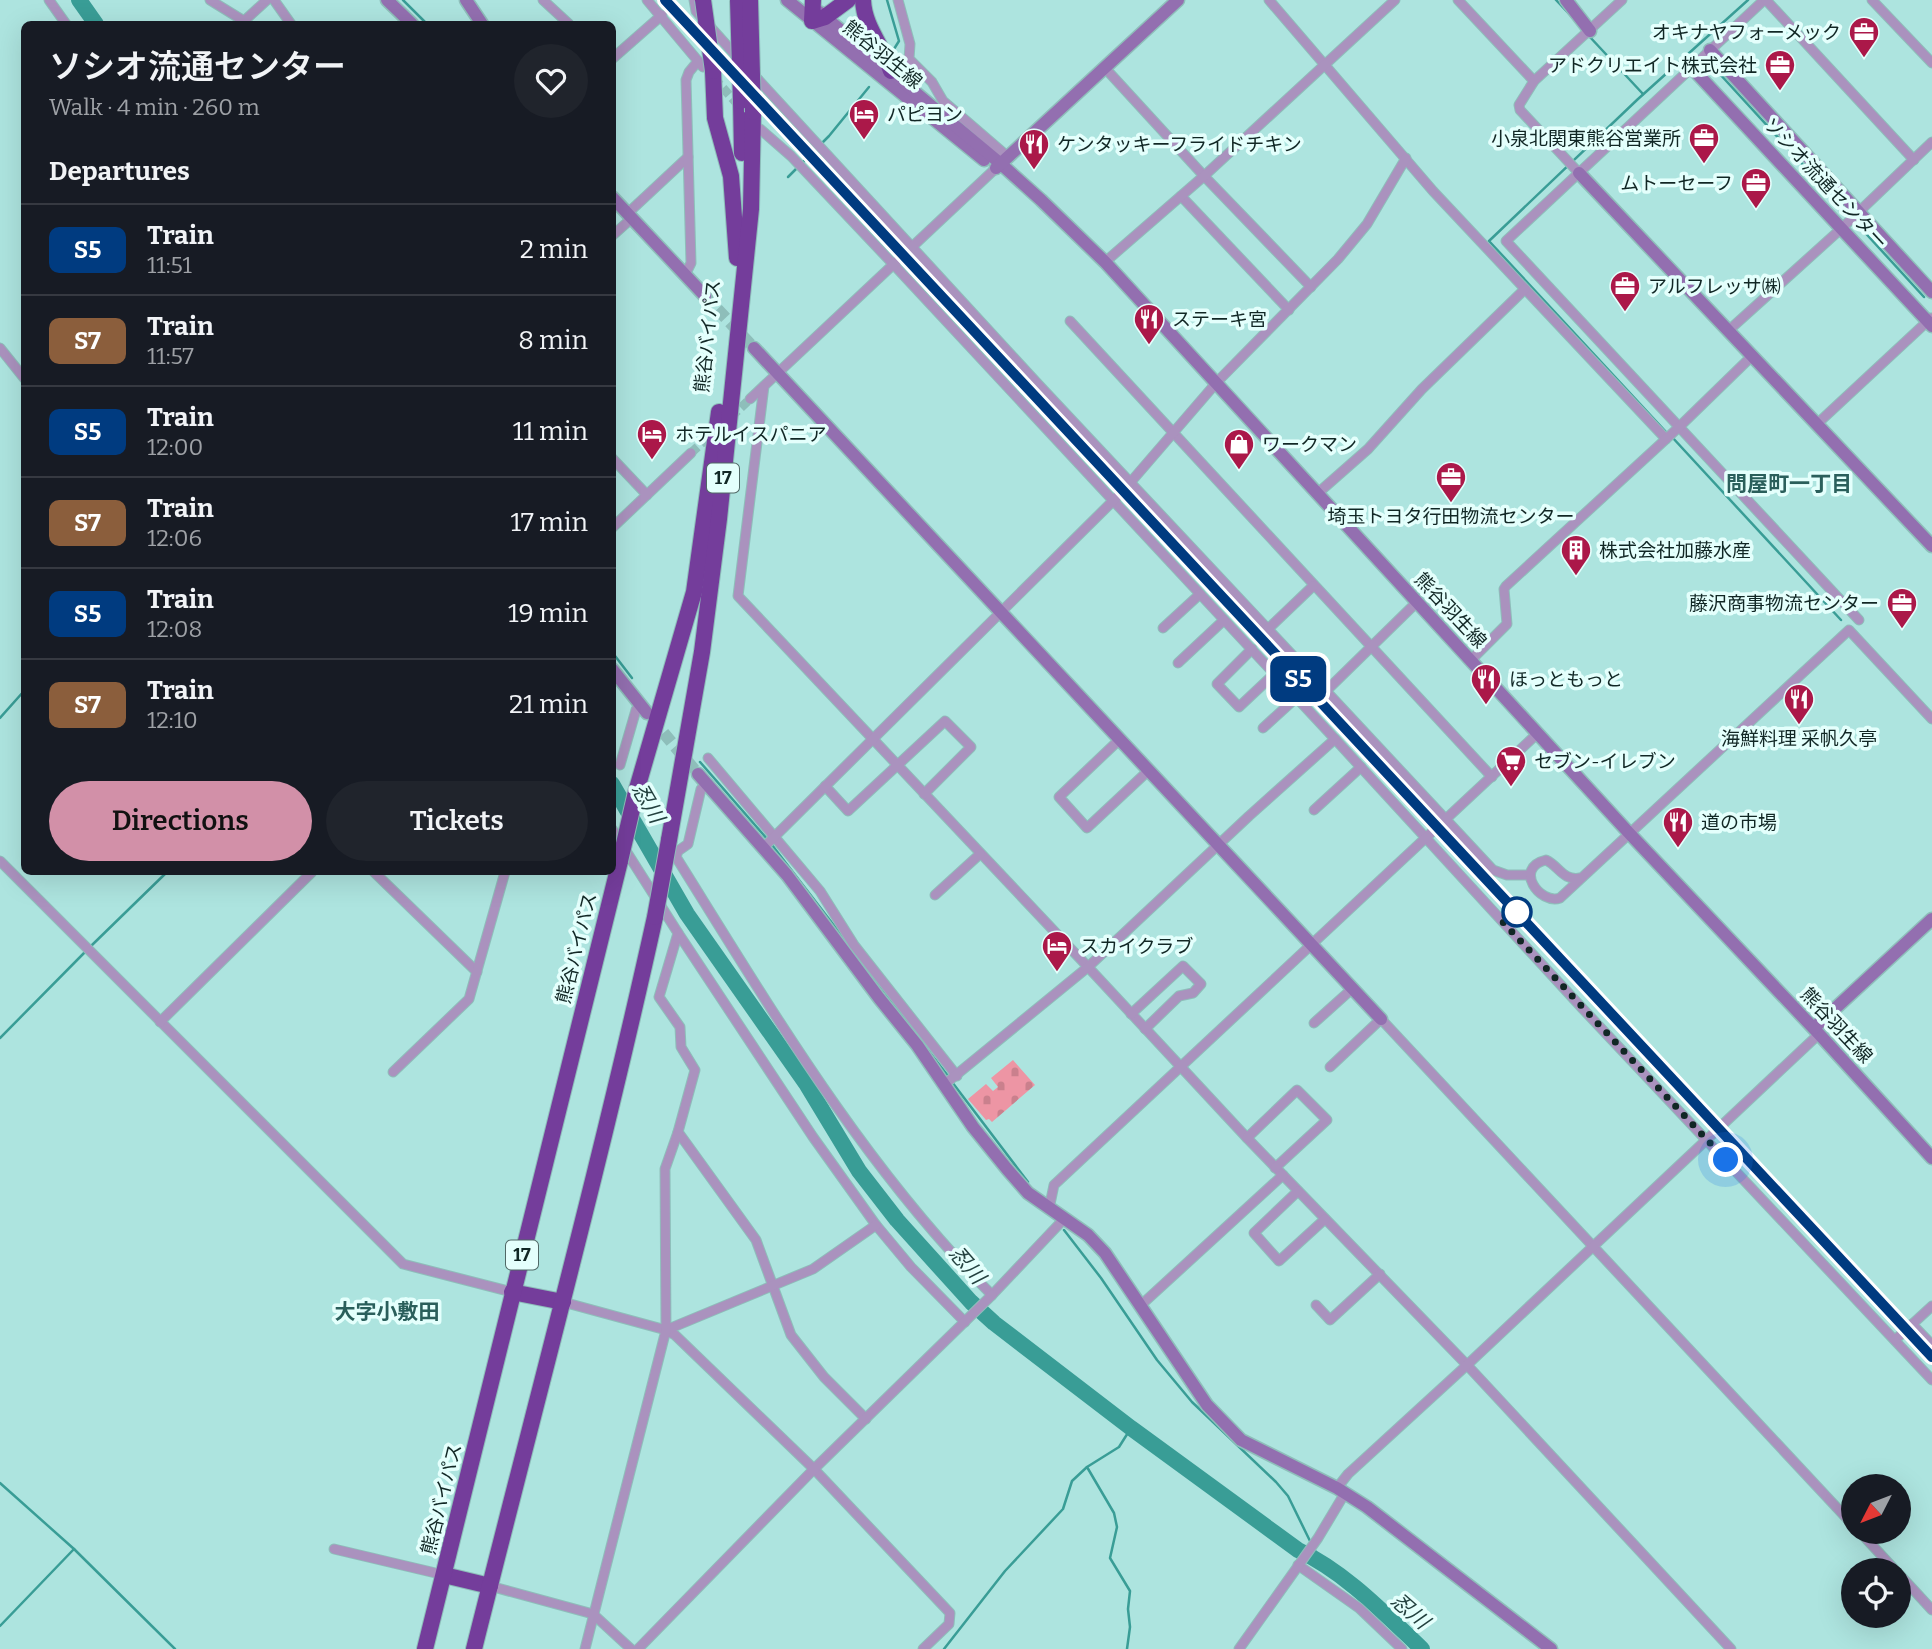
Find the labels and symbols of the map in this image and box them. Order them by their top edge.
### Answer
office icon: オキナヤフォーメック [1847,15,1881,59]
street label: 熊谷羽生線 [839,16,927,93]
place label: オキナヤフォーメック [1652,21,1841,44]
office icon: アドクリエイト株式会社 [1763,48,1797,92]
place label: アドクリエイト株式会社 [1548,54,1757,77]
hotel icon: パピヨン [847,97,881,141]
place label: パピヨン [887,103,963,126]
street label: ソシオ流通センター [1759,113,1892,254]
office icon: 小泉北関東熊谷営業所 [1687,121,1721,165]
restaurant icon: ケンタッキーフライドチキン [1017,127,1051,171]
place label: 小泉北関東熊谷営業所 [1491,127,1681,150]
place label: ケンタッキーフライドチキン [1057,133,1302,156]
office icon: ムトーセーフ [1739,166,1773,210]
place label: ムトーセーフ [1620,172,1733,195]
office icon: アルフレッサ㈱ [1608,269,1642,313]
place label: アルフレッサ㈱ [1648,275,1781,298]
street label: 熊谷バイパス [690,278,725,394]
restaurant icon: ステーキ宮 [1132,302,1166,346]
place label: ステーキ宮 [1172,308,1267,331]
hotel icon: ホテルイスパニア [635,417,669,461]
place label: ホテルイスパニア [675,423,826,446]
shop icon: ワークマン [1222,427,1256,471]
place label: ワークマン [1262,433,1357,456]
office icon: 埼玉トヨタ行田物流センター [1434,460,1468,504]
road number: 17 [707,464,739,492]
district label: 問屋町一丁目 [1726,471,1852,497]
place label: 埼玉トヨタ行田物流センター [1327,505,1575,528]
building icon: 株式会社加藤水産 [1559,533,1593,577]
place label: 株式会社加藤水産 [1599,539,1751,562]
street label: 熊谷羽生線 [1410,568,1491,653]
office icon: 藤沢商事物流センター [1885,586,1919,630]
place label: 藤沢商事物流センター [1689,592,1879,615]
line badge: S5 [1266,656,1330,702]
restaurant icon: ほっともっと [1469,662,1503,706]
place label: ほっともっと [1509,668,1623,691]
restaurant icon: 海鮮料理 采帆久亭 [1782,682,1816,726]
place label: 海鮮料理 采帆久亭 [1721,727,1877,750]
supermarket icon: セブン-イレブン [1494,744,1528,788]
place label: セブン-イレブン [1534,750,1676,773]
water label: 忍川 [626,778,671,829]
restaurant icon: 道の市場 [1661,805,1695,849]
place label: 道の市場 [1701,811,1777,834]
street label: 熊谷バイパス [552,890,601,1006]
unlabelled marker [1502,897,1532,927]
hotel icon: スカイクラブ [1040,929,1074,973]
place label: スカイクラブ [1080,935,1194,958]
street label: 熊谷羽生線 [1796,983,1877,1068]
your location [1708,1142,1743,1177]
road number: 17 [506,1240,538,1270]
water label: 忍川 [943,1241,992,1291]
district label: 大字小敷田 [335,1299,440,1325]
street label: 熊谷バイパス [417,1441,466,1557]
north arrow [1841,1474,1911,1544]
water label: 忍川 [1386,1587,1436,1636]

